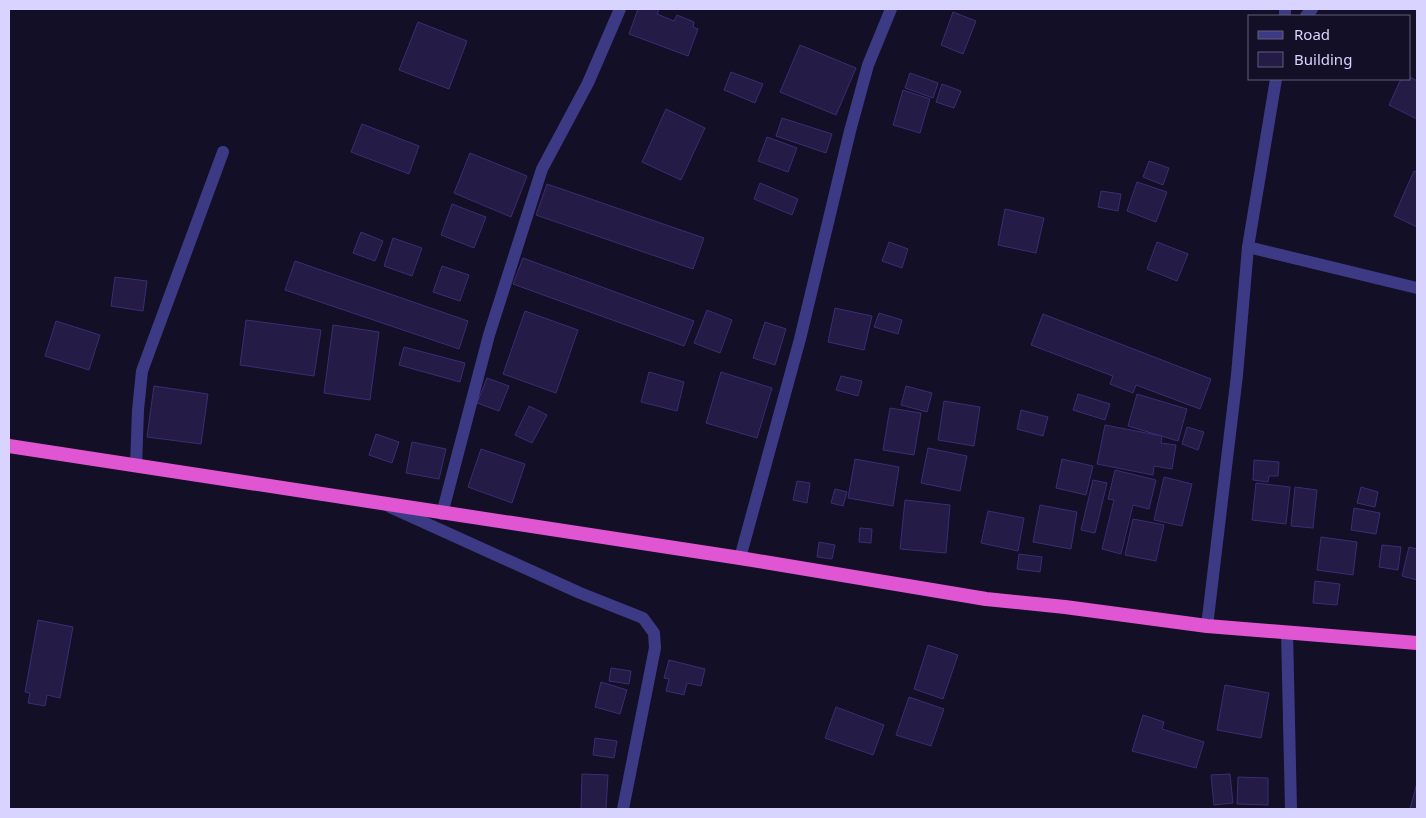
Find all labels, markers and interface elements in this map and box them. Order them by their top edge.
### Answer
legend [1248,15,1411,80]
text: Road [1294,24,1330,44]
text: Building [1294,49,1352,69]

